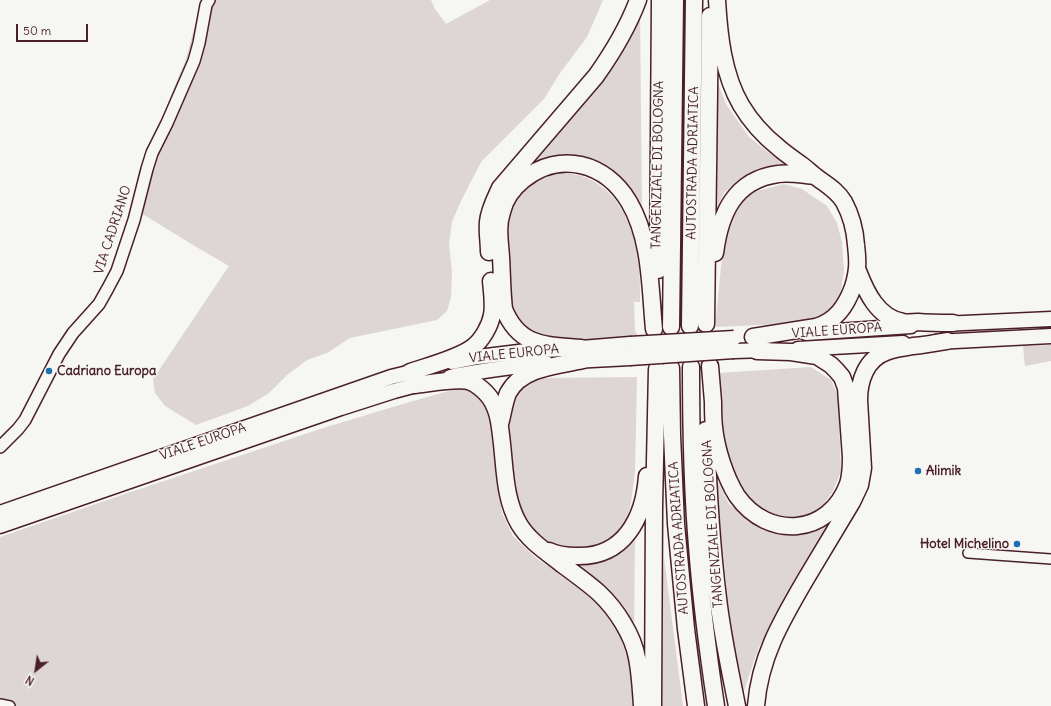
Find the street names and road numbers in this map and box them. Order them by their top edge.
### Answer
street label: TANGENZIALE DI BOLOGNA [649,81,667,249]
street label: AUTOSTRADA ADRIATICA [684,86,702,240]
street label: VIA CADRIANO [91,184,135,276]
street label: VIALE EUROPA [791,320,883,342]
street label: VIALE EUROPA [468,342,560,366]
street label: VIALE EUROPA [158,420,248,464]
street label: TANGENZIALE DI BOLOGNA [699,439,727,609]
street label: AUTOSTRADA ADRIATICA [666,461,692,615]

